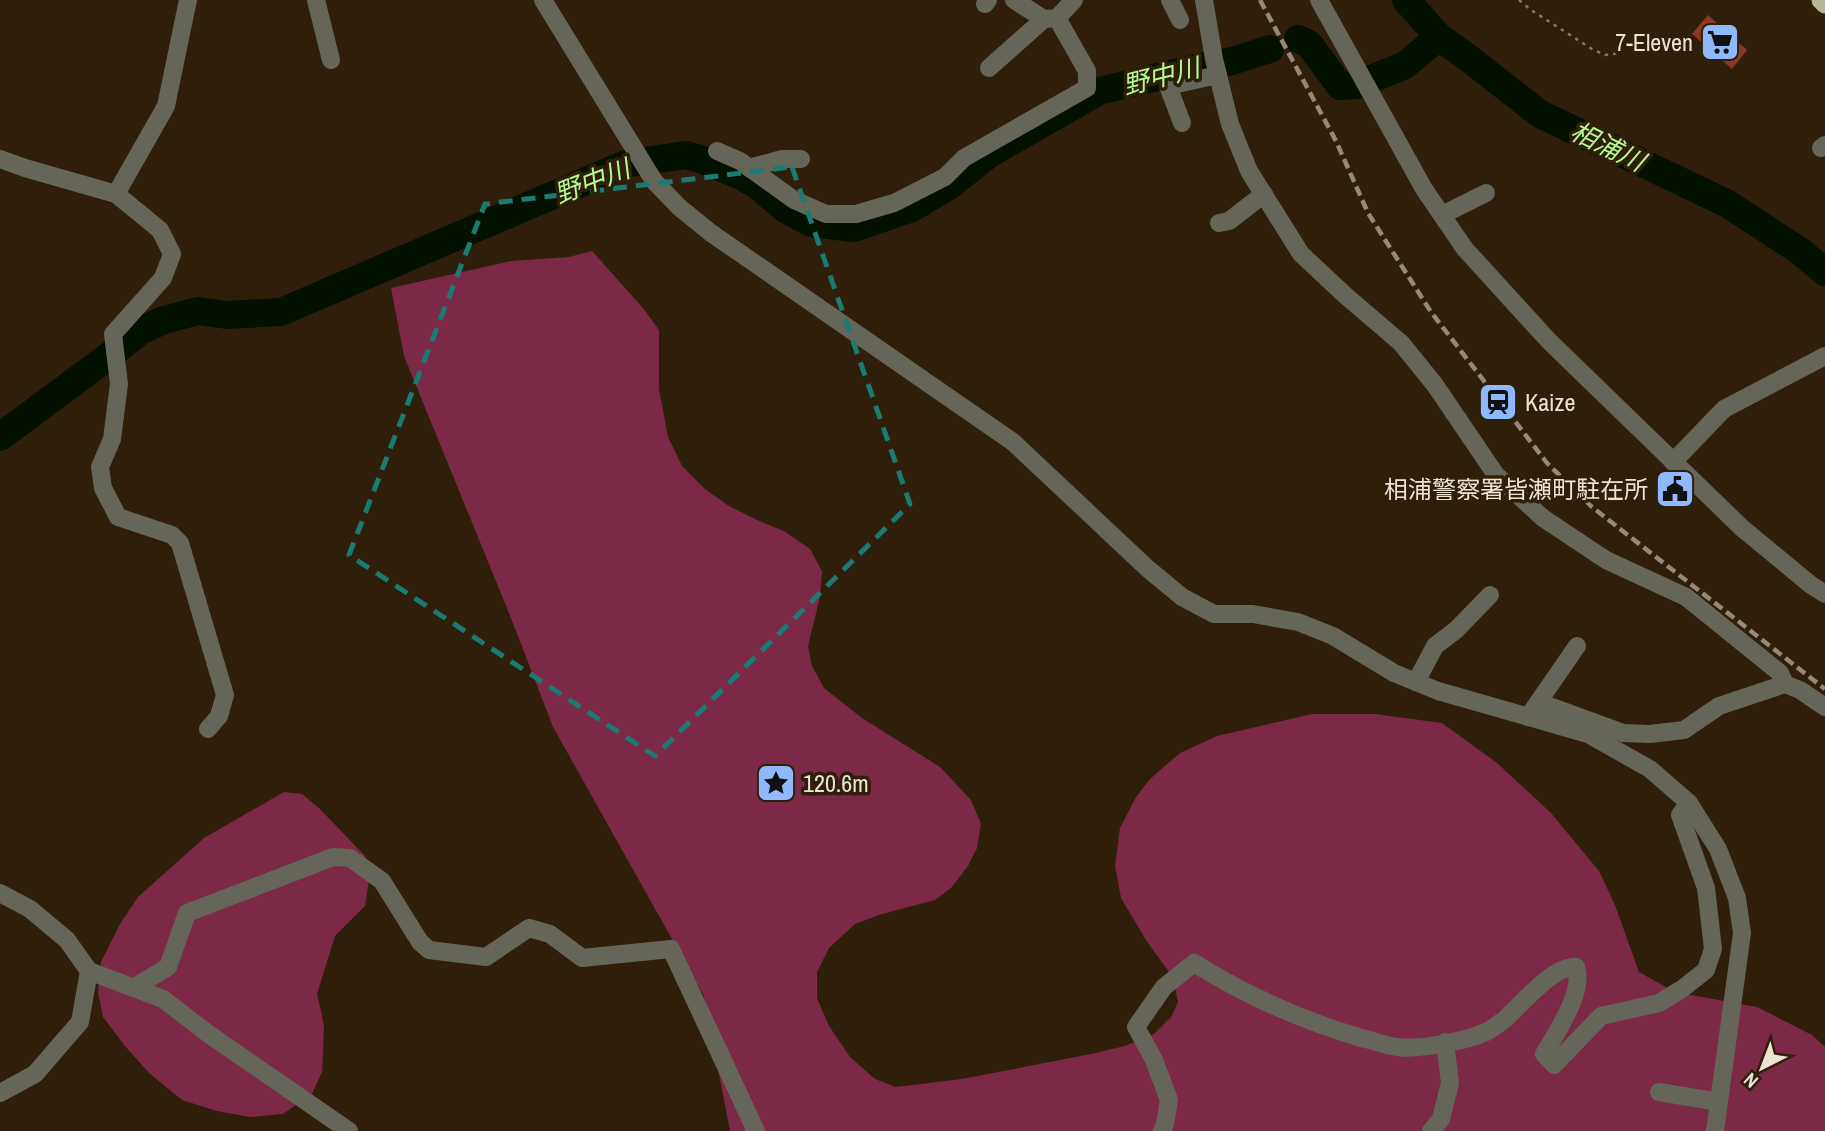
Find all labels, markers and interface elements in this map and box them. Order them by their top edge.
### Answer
supermarket icon: 7-Eleven [1699,21,1741,63]
place label: 7-Eleven [1615,26,1693,58]
water label: 野中川 [1119,49,1206,102]
water label: 相浦川 [1565,113,1653,180]
water label: 野中川 [549,150,637,211]
station icon: Kaize [1477,381,1519,423]
place label: Kaize [1525,386,1575,418]
public building icon: 相浦警察署皆瀬町駐在所 [1654,468,1696,510]
place label: 相浦警察署皆瀬町駐在所 [1384,473,1648,505]
place icon: 120.6m [755,762,797,804]
place label: 120.6m [803,767,869,799]
north arrow [1727,1033,1797,1103]
text: N [1738,1067,1764,1094]

